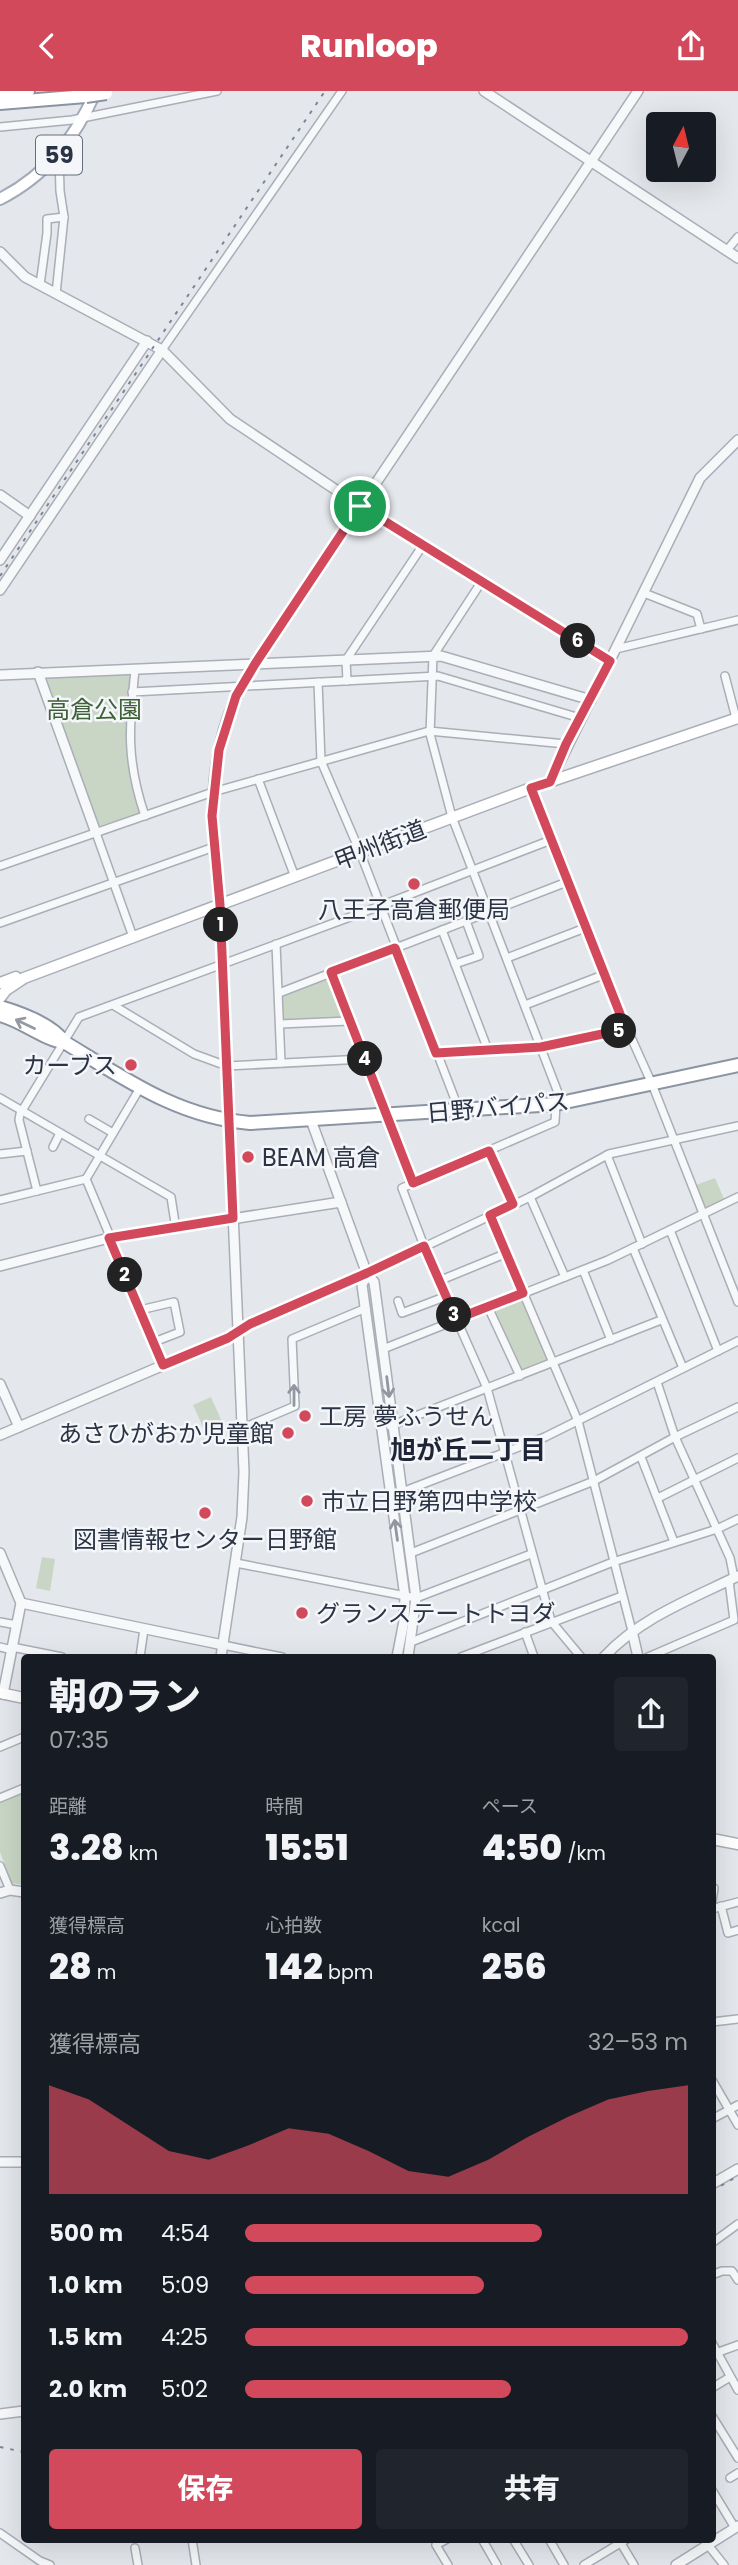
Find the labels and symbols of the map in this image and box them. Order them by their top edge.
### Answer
north arrow [646,112,716,182]
road number: 59 [36,135,82,174]
pin [330,476,390,536]
pin: 6 [560,623,596,659]
park label: 高倉公園 [46,693,142,726]
street label: 甲州街道 [329,812,431,878]
marker: 八王子高倉郵便局 [406,876,422,892]
place label: 八王子高倉郵便局 [318,893,510,926]
pin: 1 [204,907,238,943]
pin: 5 [602,1013,636,1049]
one-way arrow [15,1017,36,1031]
pin: 4 [348,1041,382,1077]
place label: カーブス [22,1049,117,1082]
marker: カーブス [123,1057,139,1073]
street label: 日野バイパス [425,1084,571,1130]
place label: BEAM 高倉 [262,1141,380,1174]
marker: BEAM 高倉 [240,1149,256,1165]
pin: 2 [108,1257,142,1293]
pin: 3 [436,1297,472,1333]
one-way arrow [381,1376,394,1398]
one-way arrow [287,1384,301,1407]
place label: 工房 夢ふうせん [319,1400,493,1433]
marker: 工房 夢ふうせん [297,1408,313,1424]
place label: あさひがおか児童館 [58,1417,274,1450]
marker: あさひがおか児童館 [280,1425,296,1441]
district label: 旭が丘二丁目 [390,1432,546,1468]
place label: 市立日野第四中学校 [321,1485,537,1518]
marker: 市立日野第四中学校 [299,1493,315,1509]
marker: 図書情報センター日野館 [197,1505,213,1521]
one-way arrow [389,1519,402,1542]
place label: 図書情報センター日野館 [73,1523,337,1556]
place label: グランステートトヨダ [316,1597,556,1630]
marker: グランステートトヨダ [294,1605,310,1621]

